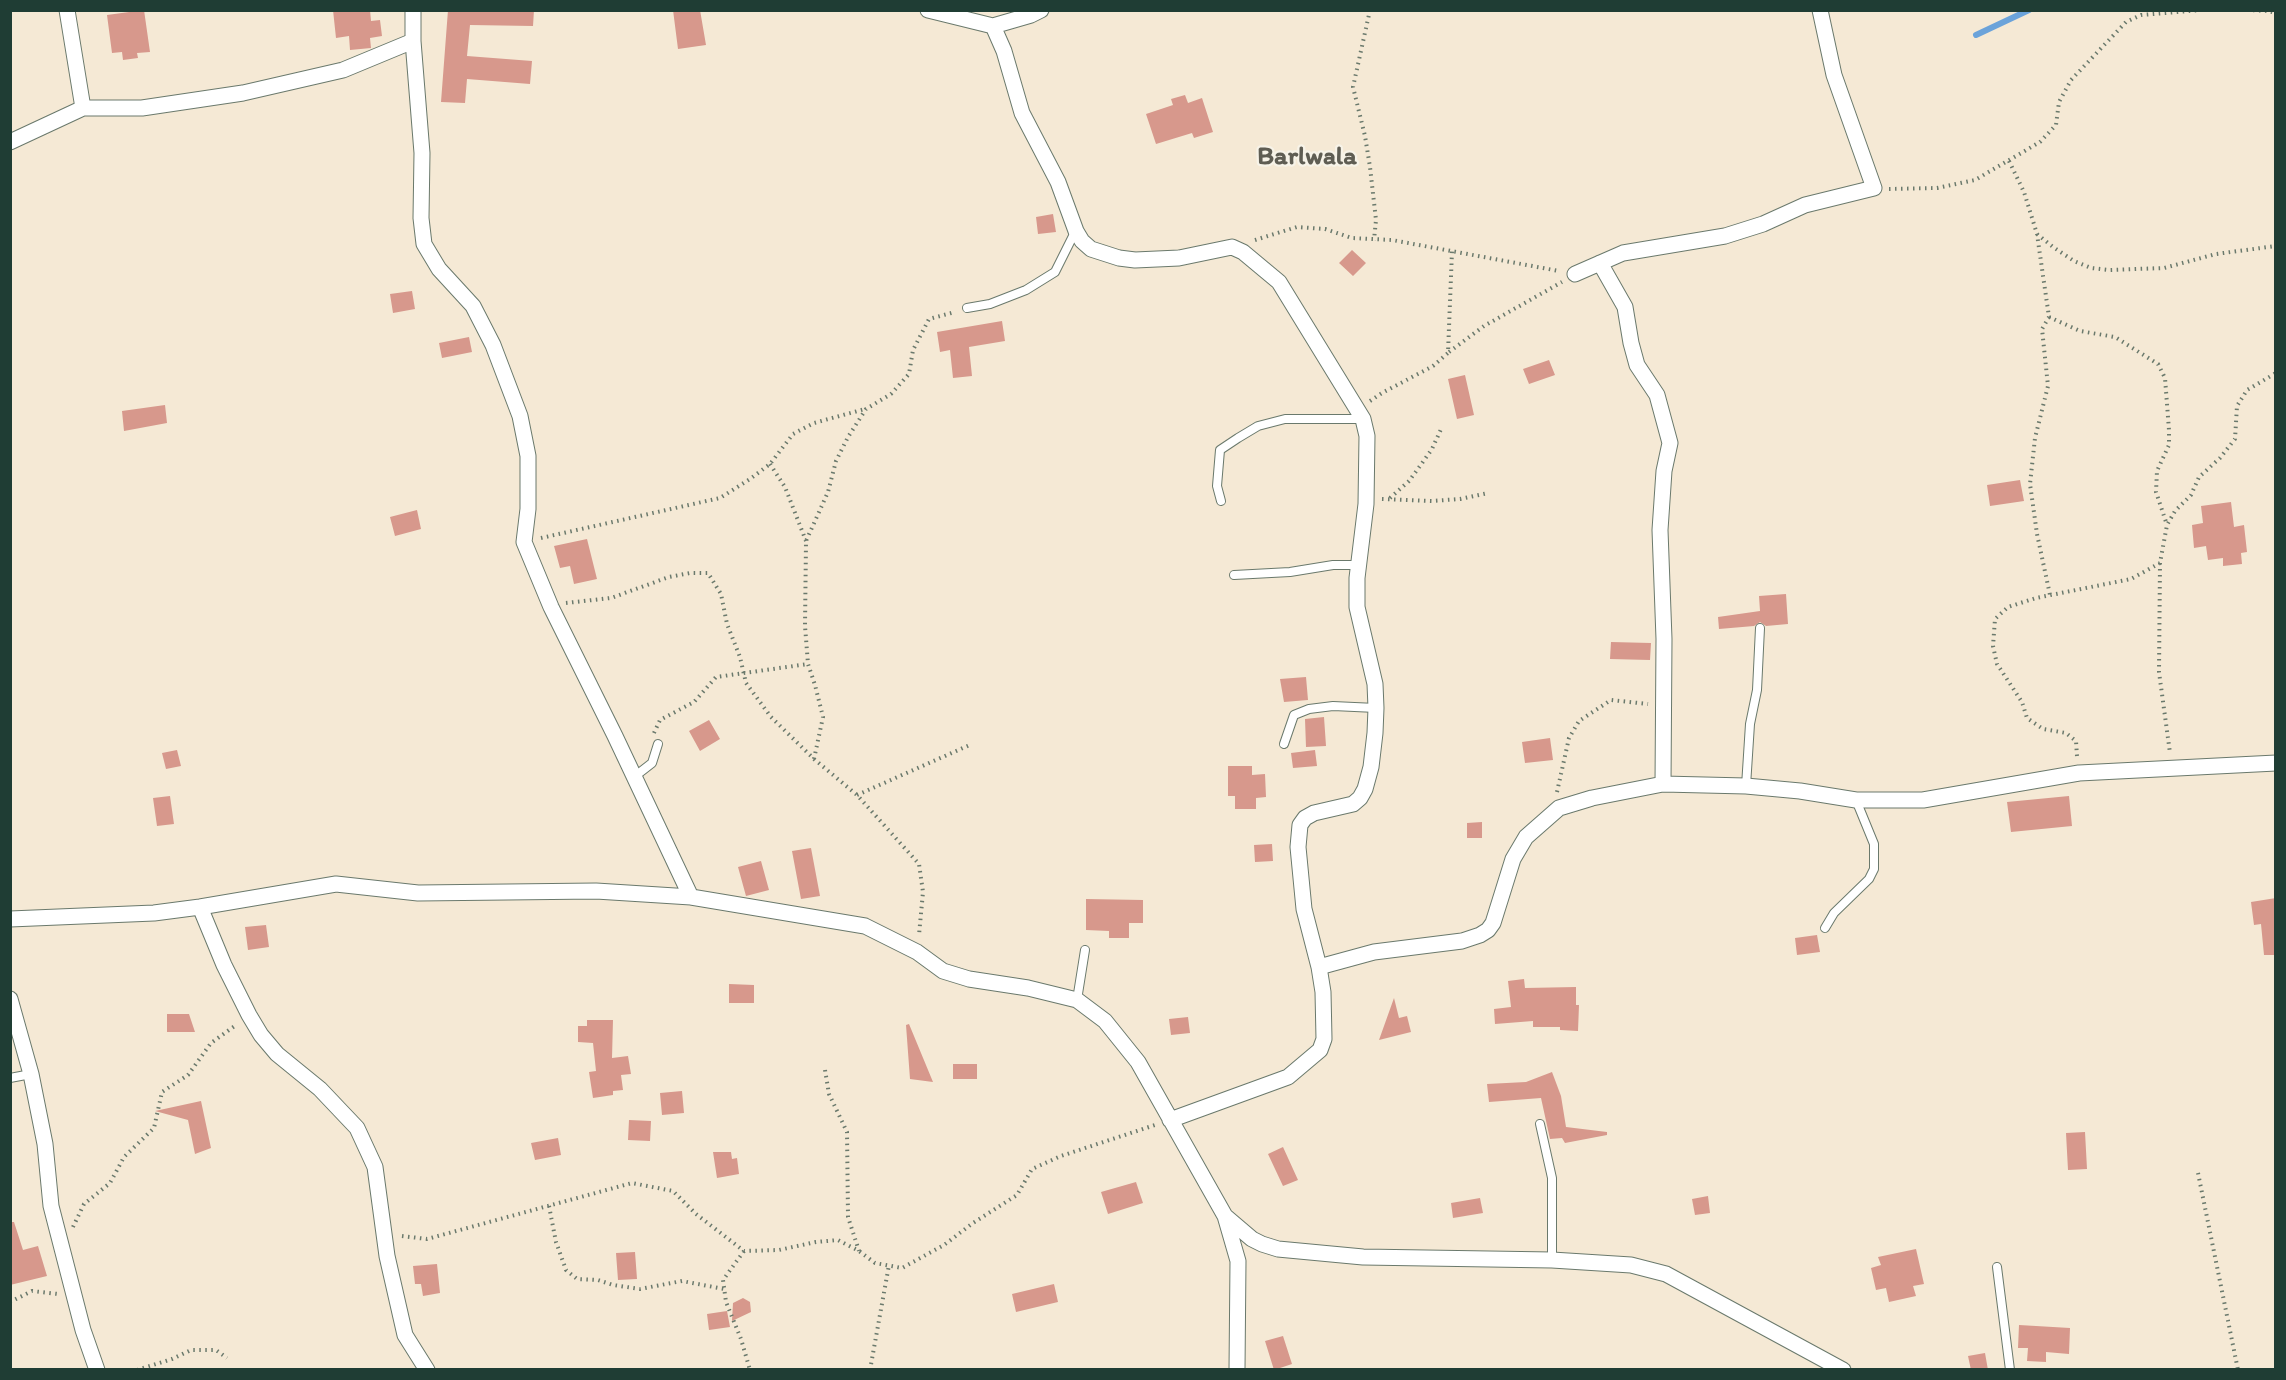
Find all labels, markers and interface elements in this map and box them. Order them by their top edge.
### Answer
district label: Barlwala [1257,141,1357,173]

